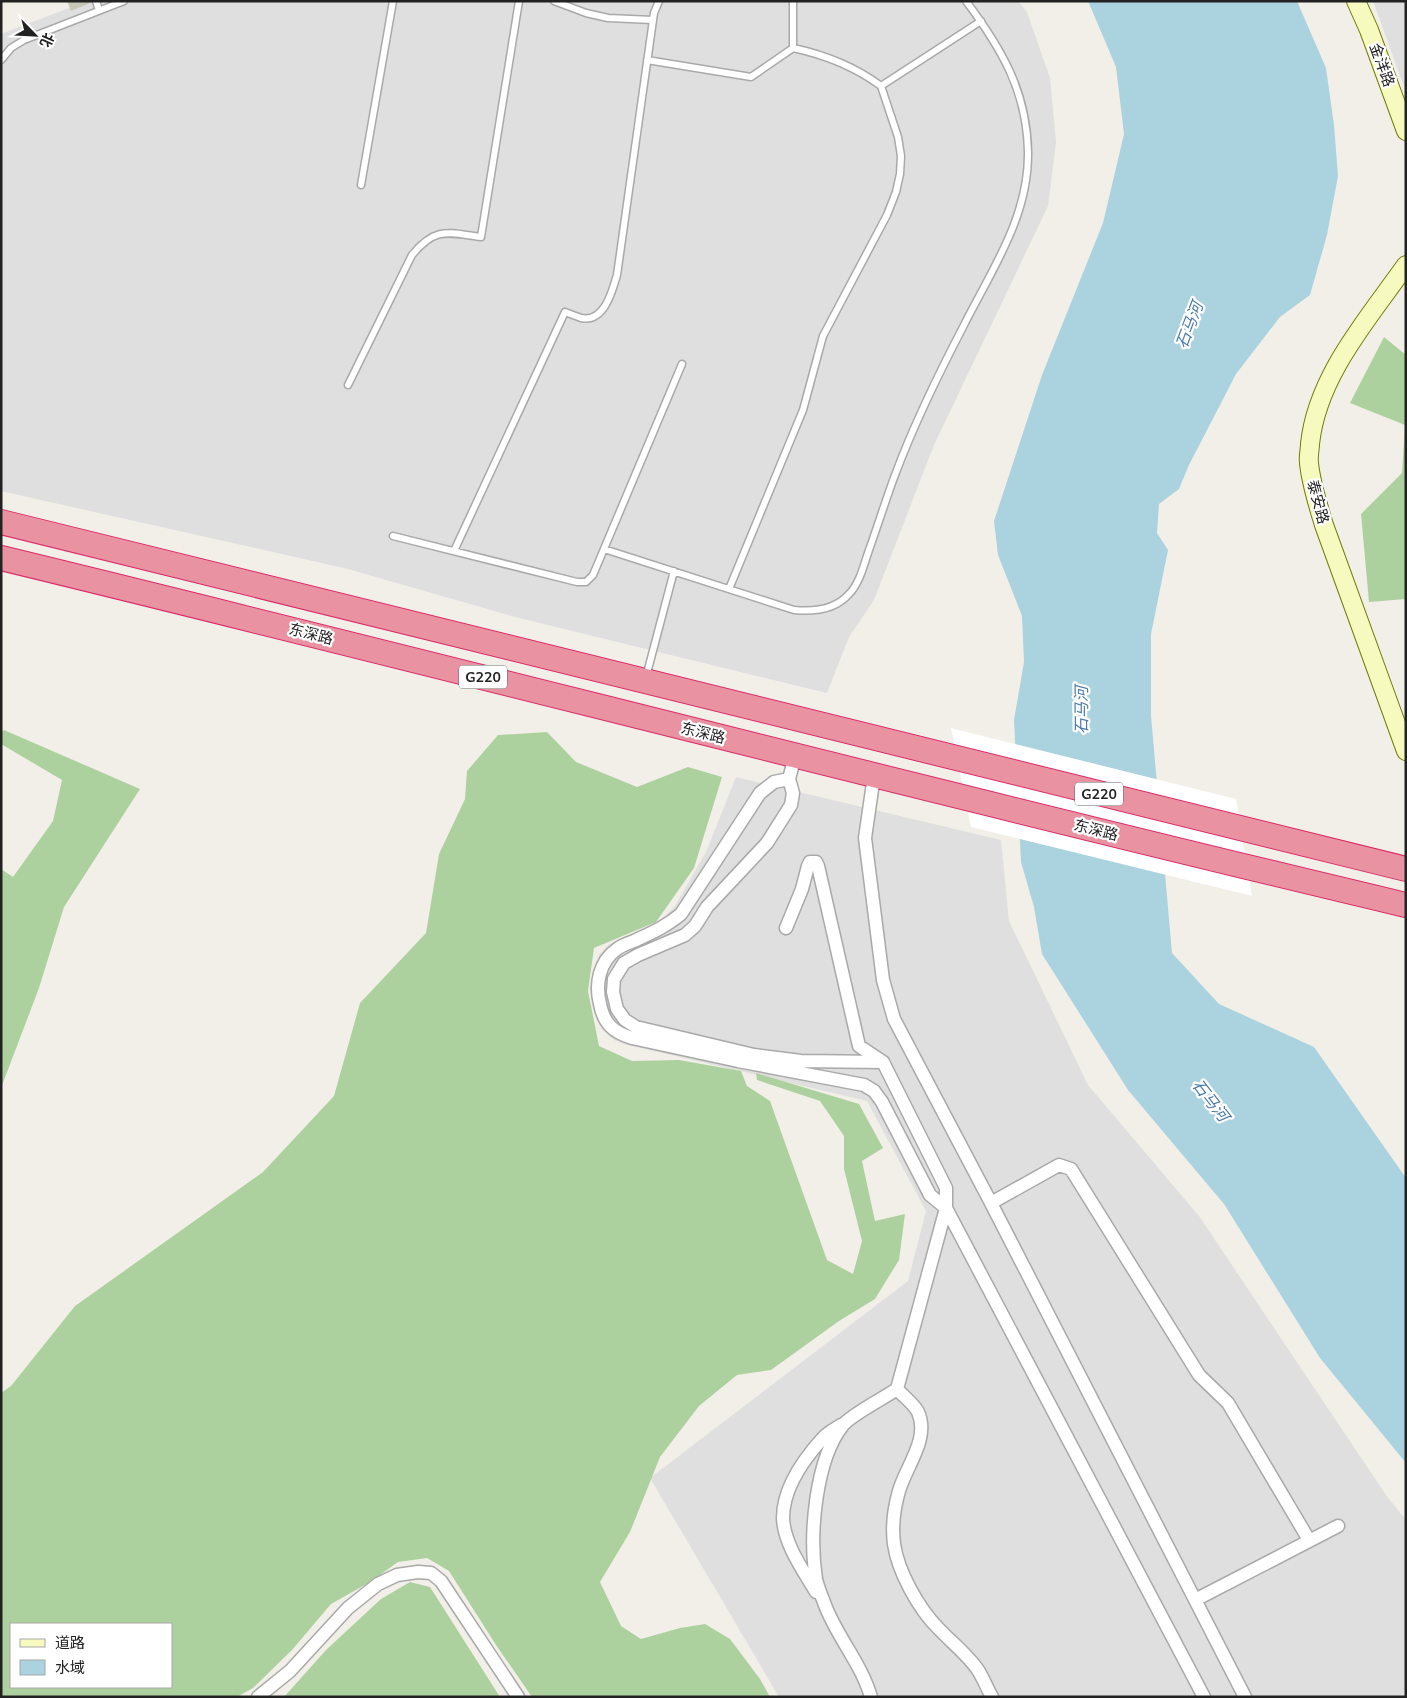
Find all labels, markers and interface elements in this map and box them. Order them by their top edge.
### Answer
north arrow [10,10,60,60]
text: 北 [36,30,58,50]
street label: 金洋路 [1366,40,1399,89]
water label: 石马河 [1171,296,1208,351]
street label: 泰安路 [1303,478,1333,526]
street label: 东深路 [287,619,335,648]
road number: G220 [459,666,507,689]
water label: 石马河 [1071,683,1091,734]
street label: 东深路 [679,718,727,747]
road number: G220 [1075,782,1123,806]
street label: 东深路 [1072,815,1120,844]
water label: 石马河 [1188,1075,1235,1127]
legend [10,1623,172,1688]
text: 道路 [55,1633,85,1652]
text: 水域 [55,1658,85,1677]

